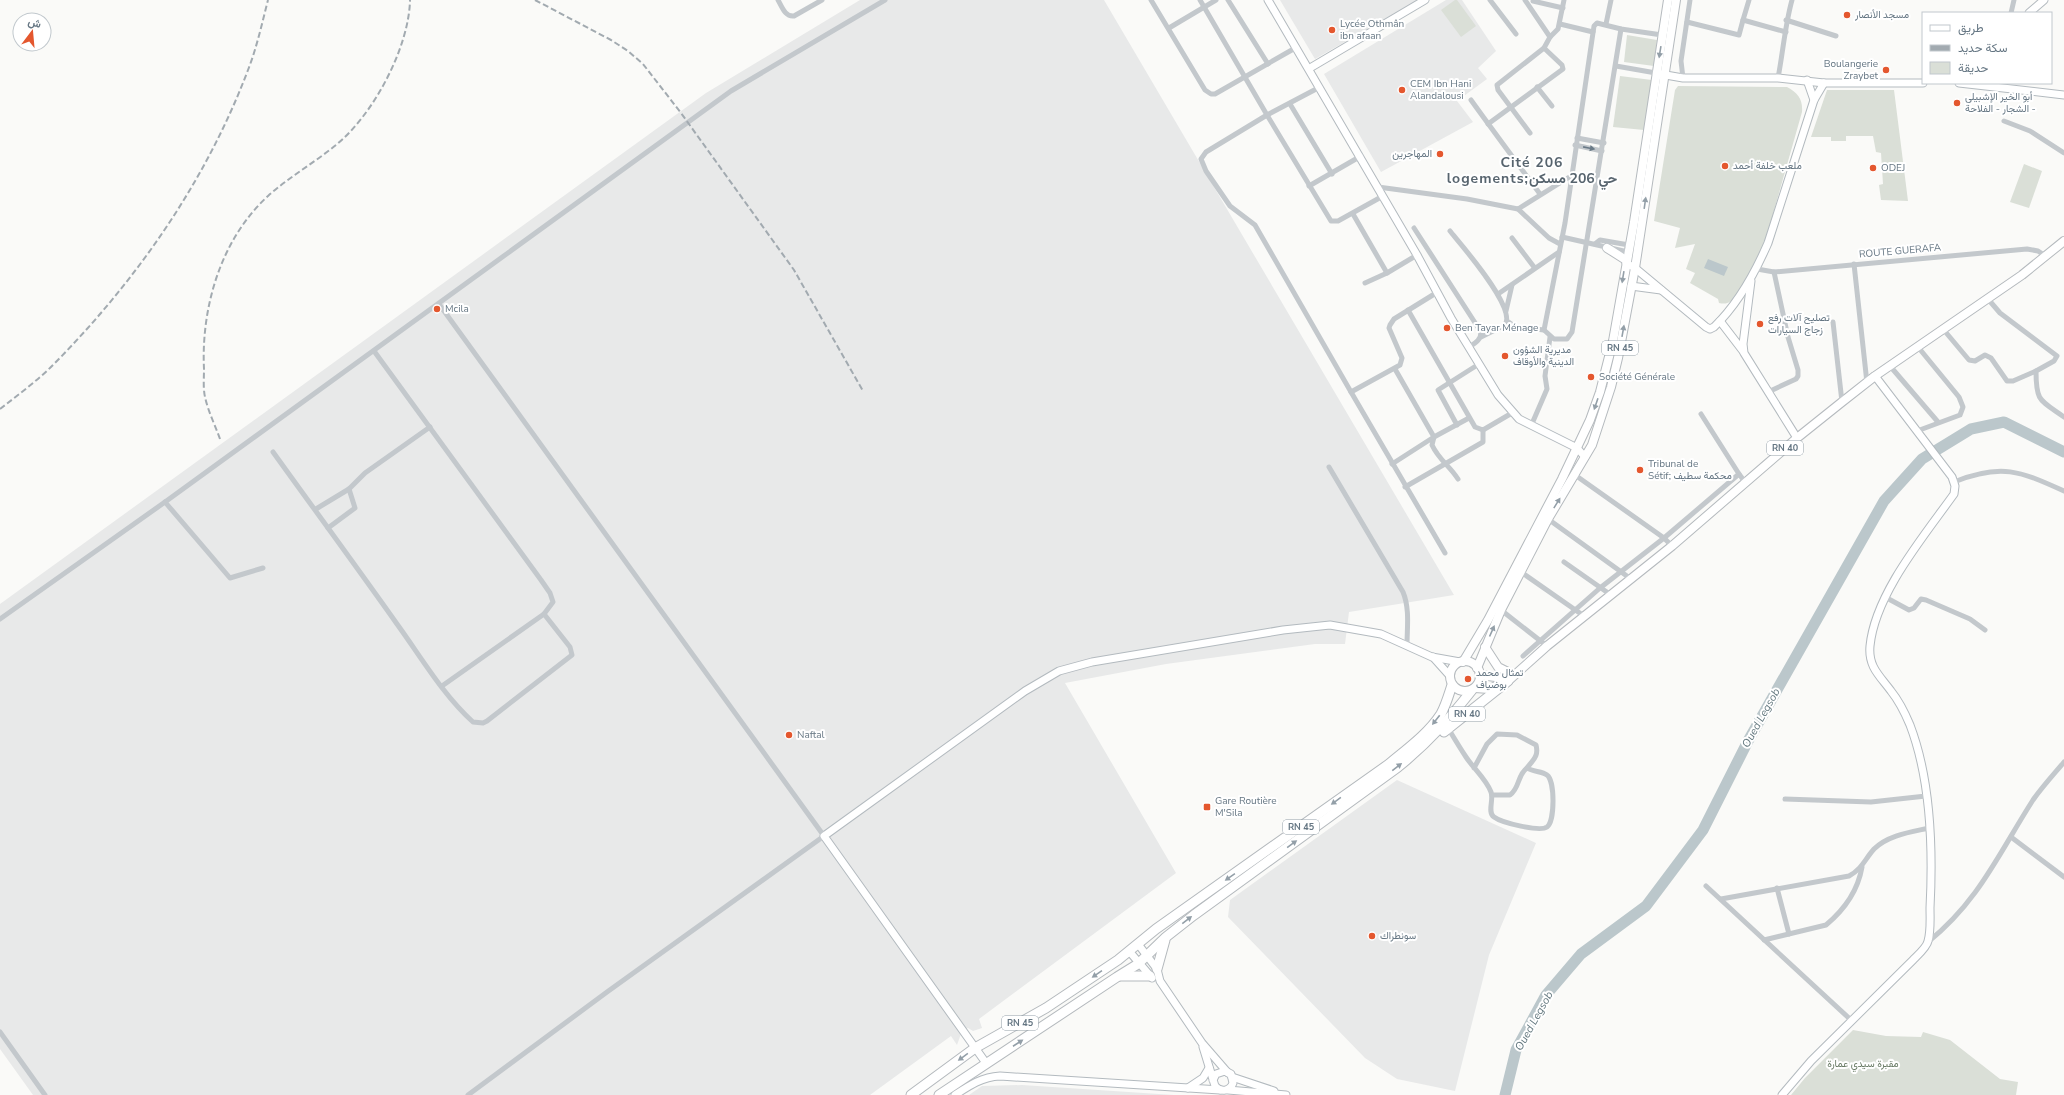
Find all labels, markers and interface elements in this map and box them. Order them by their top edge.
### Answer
place label: مسجد الأنصار [1854,8,1909,22]
marker: مسجد الأنصار [1842,10,1852,20]
north arrow [12,12,52,52]
legend [1922,12,2052,84]
text: ش [26,14,43,32]
place label: Lycée Othmân ibn afaan [1340,17,1404,43]
text: طريق [1958,20,1984,36]
marker: Lycée Othmân ibn afaan [1327,25,1337,35]
text: سكة حديد [1958,40,2007,56]
one-way arrow [1657,46,1663,58]
place label: Boulangerie Zraybet [1824,57,1878,83]
text: حديقة [1958,60,1988,76]
marker: Boulangerie Zraybet [1881,65,1891,75]
place label: CEM Ibn Hani Alandalousi [1410,77,1471,103]
marker: CEM Ibn Hani Alandalousi [1397,85,1407,95]
place label: أبو الخير الإشبيلي الشجار - الفلاحة - [1965,90,2036,116]
marker: أبو الخير الإشبيلي الشجار - الفلاحة - [1952,98,1962,108]
one-way arrow [1583,145,1595,151]
place label: المهاجرين [1392,147,1432,161]
marker: المهاجرين [1435,149,1445,159]
district label: Cité 206 logements;حي 206 مسكن [1447,153,1618,190]
place label: ملعب خلفة أحمد [1733,159,1802,173]
marker: ملعب خلفة أحمد [1720,161,1730,171]
place label: ODEJ [1881,161,1905,175]
marker: ODEJ [1868,163,1878,173]
one-way arrow [1642,197,1648,209]
street label: ROUTE GUERAFA [1858,240,1942,262]
one-way arrow [1620,271,1626,283]
place label: Mcila [445,302,469,316]
marker: Mcila [432,304,442,314]
place label: تصليح آلات رفع زجاج السيارات [1768,311,1830,337]
marker: تصليح آلات رفع زجاج السيارات [1755,319,1765,329]
place label: Ben Tayar Ménage [1455,321,1538,335]
marker: Ben Tayar Ménage [1442,323,1452,333]
one-way arrow [1620,325,1626,337]
road number: RN 45 [1602,341,1638,355]
place label: مديرية الشؤون الدينية والأوقاف [1513,343,1574,369]
marker: مديرية الشؤون الدينية والأوقاف [1500,351,1510,361]
place label: Société Générale [1599,370,1675,384]
marker: Société Générale [1586,372,1596,382]
one-way arrow [1592,398,1598,410]
road number: RN 40 [1767,441,1803,455]
place label: Tribunal de Sétif; محكمة سطيف [1648,457,1732,483]
marker: Tribunal de Sétif; محكمة سطيف [1635,465,1645,475]
one-way arrow [1554,497,1561,509]
one-way arrow [1489,625,1495,637]
place label: تمثال محمد بوضياف [1476,666,1523,692]
marker: تمثال محمد بوضياف [1463,674,1473,684]
water label: Oued Legsob [1739,686,1783,750]
road number: RN 40 [1449,707,1485,721]
one-way arrow [1432,714,1440,725]
place label: Naftal [797,728,825,742]
marker: Naftal [784,730,794,740]
one-way arrow [1392,763,1403,772]
place label: Gare Routière M'Sila [1215,794,1277,820]
one-way arrow [1330,797,1341,806]
marker: Gare Routière M'Sila [1202,802,1212,812]
road number: RN 45 [1283,820,1319,834]
one-way arrow [1287,840,1298,848]
one-way arrow [1225,873,1235,881]
one-way arrow [1182,916,1193,924]
place label: سونطراك [1380,929,1416,943]
marker: سونطراك [1367,931,1377,941]
one-way arrow [1092,970,1102,978]
water label: Oued Legsob [1512,989,1556,1053]
road number: RN 45 [1002,1016,1038,1030]
one-way arrow [1012,1039,1024,1046]
one-way arrow [958,1053,968,1061]
park label: مقبرة سيدي عمارة [1827,1057,1899,1072]

